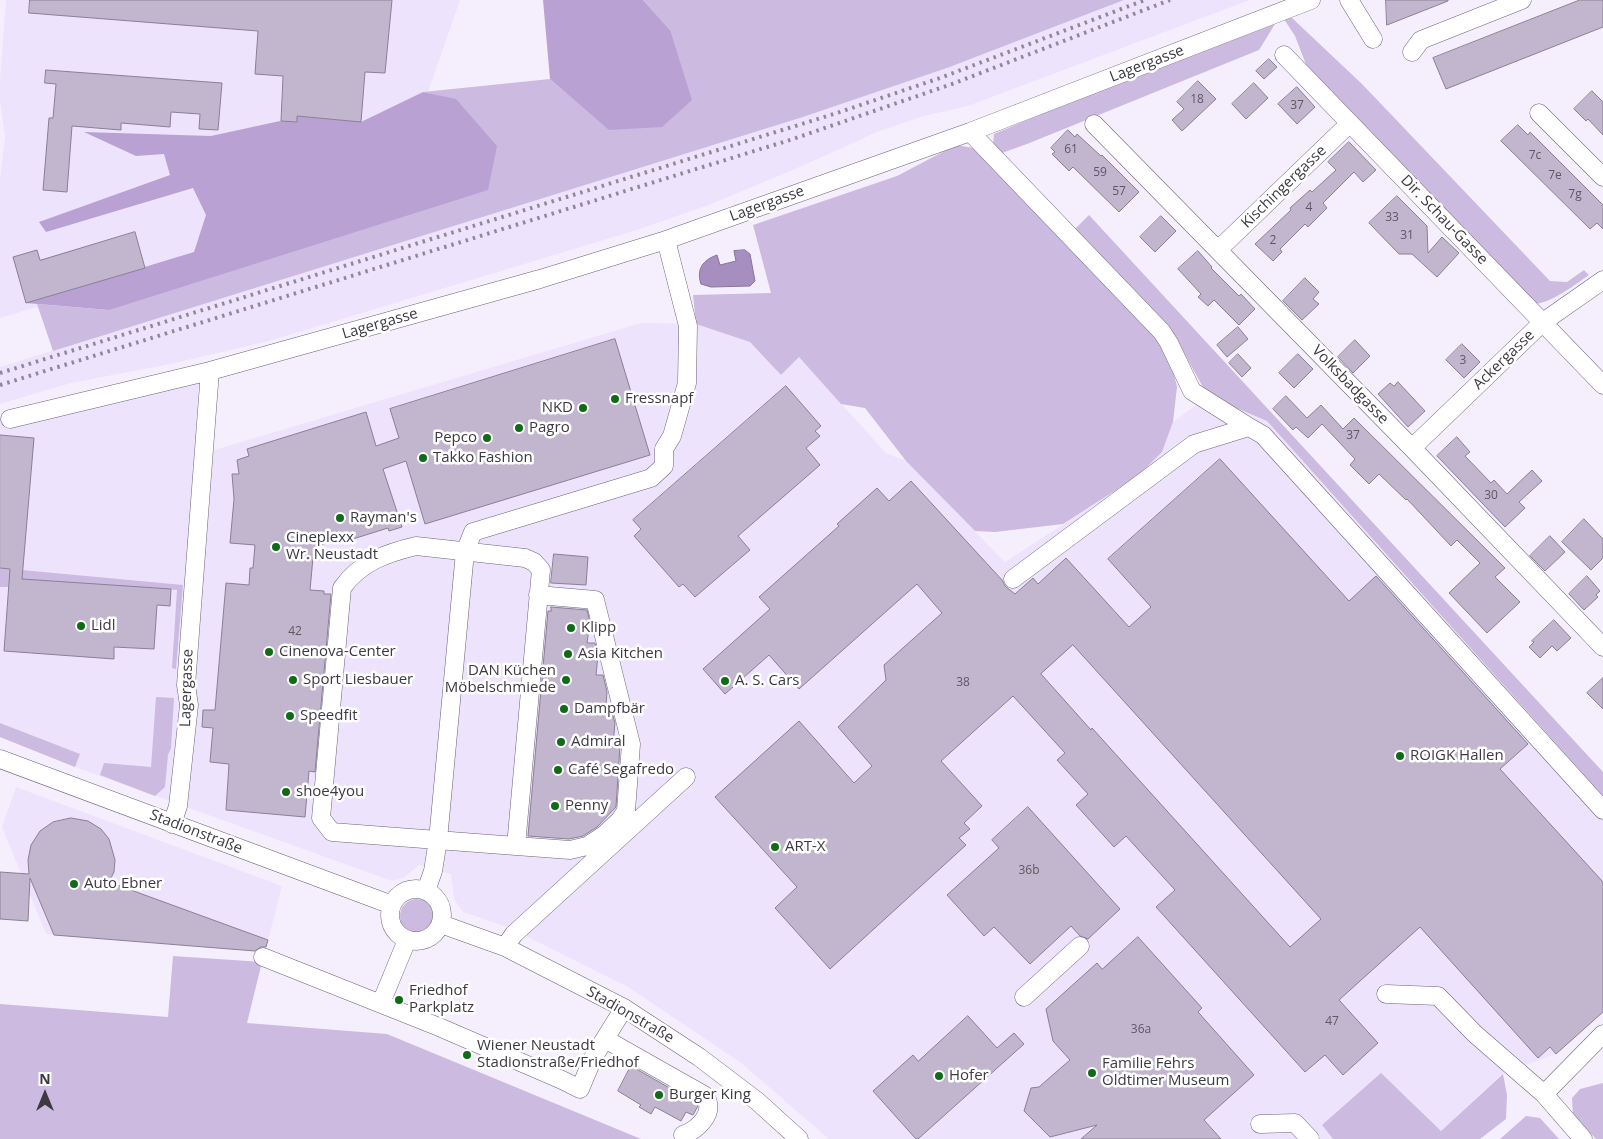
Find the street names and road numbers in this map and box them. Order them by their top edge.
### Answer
street label: Lagergasse [1107,42,1187,86]
street label: Kischingergasse [1238,142,1330,232]
street label: Dir. Schau-Gasse [1397,171,1491,269]
street label: Lagergasse [727,182,807,226]
street label: Lagergasse [340,305,420,343]
street label: Ackergasse [1470,326,1538,394]
street label: Volksbadgasse [1308,342,1392,428]
street label: Lagergasse [177,649,197,727]
street label: Stadionstraße [147,806,245,858]
street label: Stadionstraße [583,983,677,1047]

